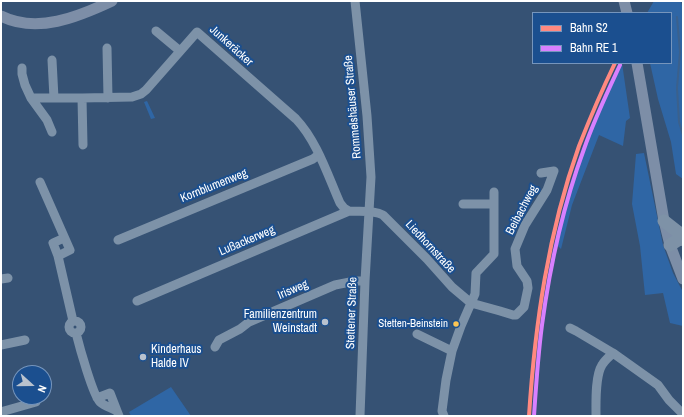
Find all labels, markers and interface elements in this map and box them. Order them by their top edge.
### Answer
legend [532,12,672,64]
text: Bahn S2 [570,20,608,36]
street label: Junkeräcker [206,23,256,69]
text: Bahn RE 1 [570,40,618,56]
street label: Rommelshäuser Straße [341,55,365,159]
street label: Kornblumenweg [178,166,250,206]
street label: Beibachweg [503,183,541,237]
street label: Liedhornstraße [402,218,458,276]
street label: Lußackerweg [217,223,277,259]
street label: Irisweg [276,277,310,303]
street label: Stettener Straße [344,277,360,349]
place label: Familienzentrum Weinstadt [244,308,317,336]
marker: Familienzentrum Weinstadt [320,317,330,327]
place label: Stetten-Beinstein [378,317,448,331]
marker: Stetten-Beinstein [451,319,461,329]
place label: Kinderhaus Halde IV [151,343,201,371]
marker: Kinderhaus Halde IV [138,352,148,362]
north arrow [12,365,52,405]
text: N [35,383,50,394]

